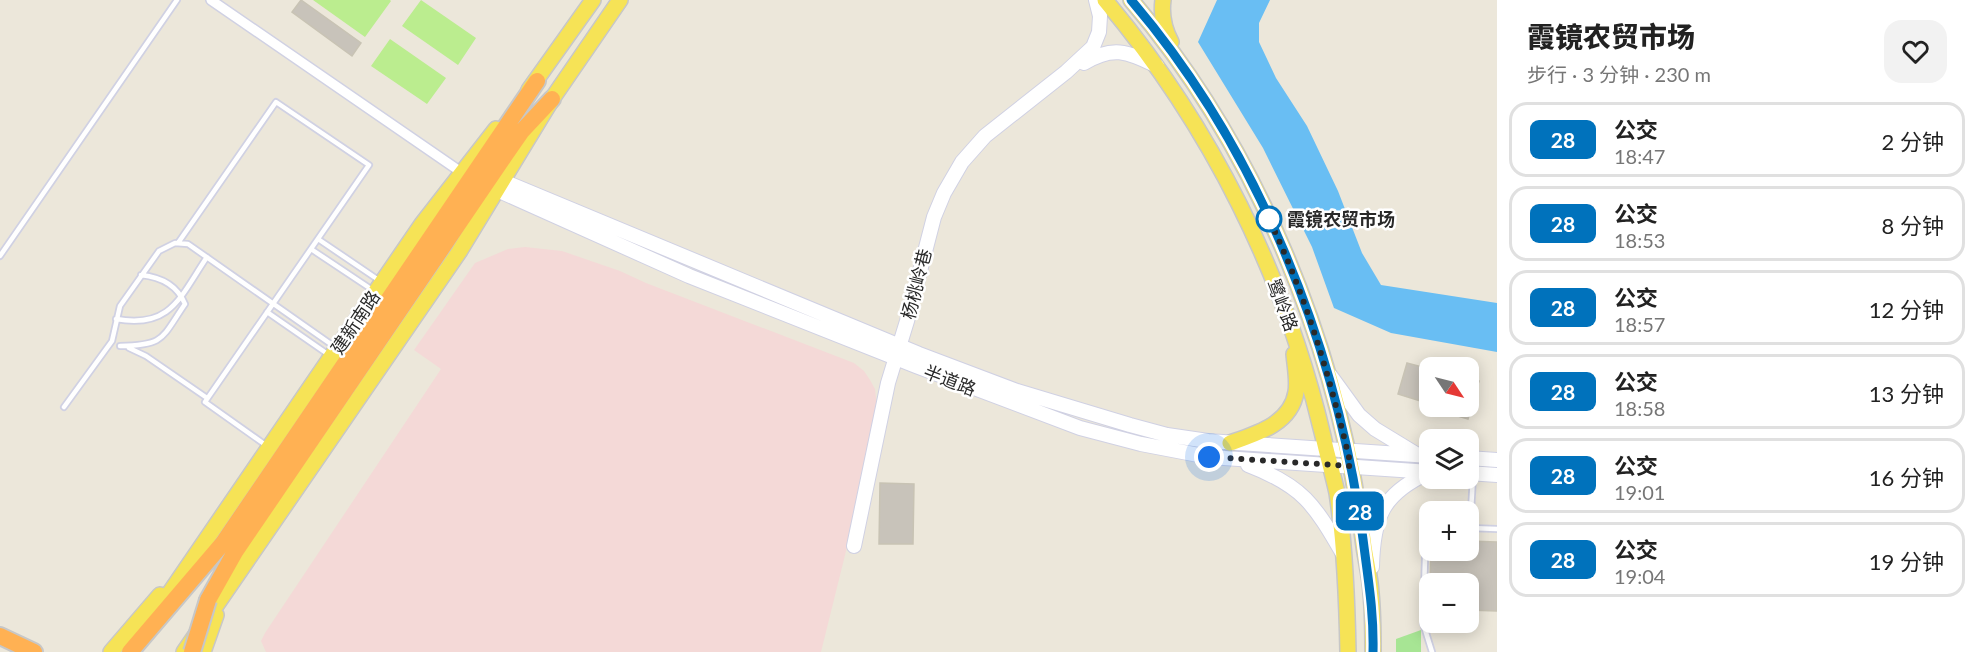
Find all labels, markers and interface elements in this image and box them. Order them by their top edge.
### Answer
text: 霞镜农贸市场 [1527,19,1695,53]
button: heart [1884,20,1947,83]
text: 步行 · 3 分钟 · 230 m [1527,62,1711,86]
text: 公交 [1614,116,1658,143]
text: 28 [1551,127,1575,152]
text: 2 分钟 [1882,128,1944,155]
text: 18:47 [1614,144,1665,168]
text: 公交 [1614,200,1658,227]
marker: 霞镜农贸市场 [1256,206,1282,232]
place label: 霞镜农贸市场 [1287,208,1395,230]
text: 28 [1551,211,1575,236]
text: 8 分钟 [1882,212,1944,239]
text: 18:53 [1614,228,1665,252]
street label: 杨桃岭巷 [897,246,935,322]
street label: 鹭岭路 [1263,276,1303,334]
text: 公交 [1614,284,1658,311]
street label: 建新南路 [326,286,384,358]
text: 28 [1551,295,1575,320]
text: 12 分钟 [1869,296,1944,323]
text: 18:57 [1614,312,1665,336]
north arrow [1419,357,1479,417]
map controls [1419,357,1479,633]
street label: 半道路 [921,360,979,400]
text: 公交 [1614,368,1658,395]
text: 28 [1551,379,1575,404]
text: 13 分钟 [1869,380,1944,407]
text: 18:58 [1614,396,1665,420]
button: layers [1419,429,1479,489]
your location [1194,442,1224,472]
text: 公交 [1614,452,1658,479]
text: 28 [1551,463,1575,488]
text: 16 分钟 [1869,464,1944,491]
text: 19:01 [1614,480,1665,504]
line badge: 28 [1333,492,1387,530]
text: 28 [1348,499,1372,524]
button: + [1419,501,1479,561]
text: 公交 [1614,536,1658,563]
text: 28 [1551,547,1575,572]
text: 19 分钟 [1869,548,1944,575]
text: 19:04 [1614,564,1665,588]
button: − [1419,573,1479,633]

